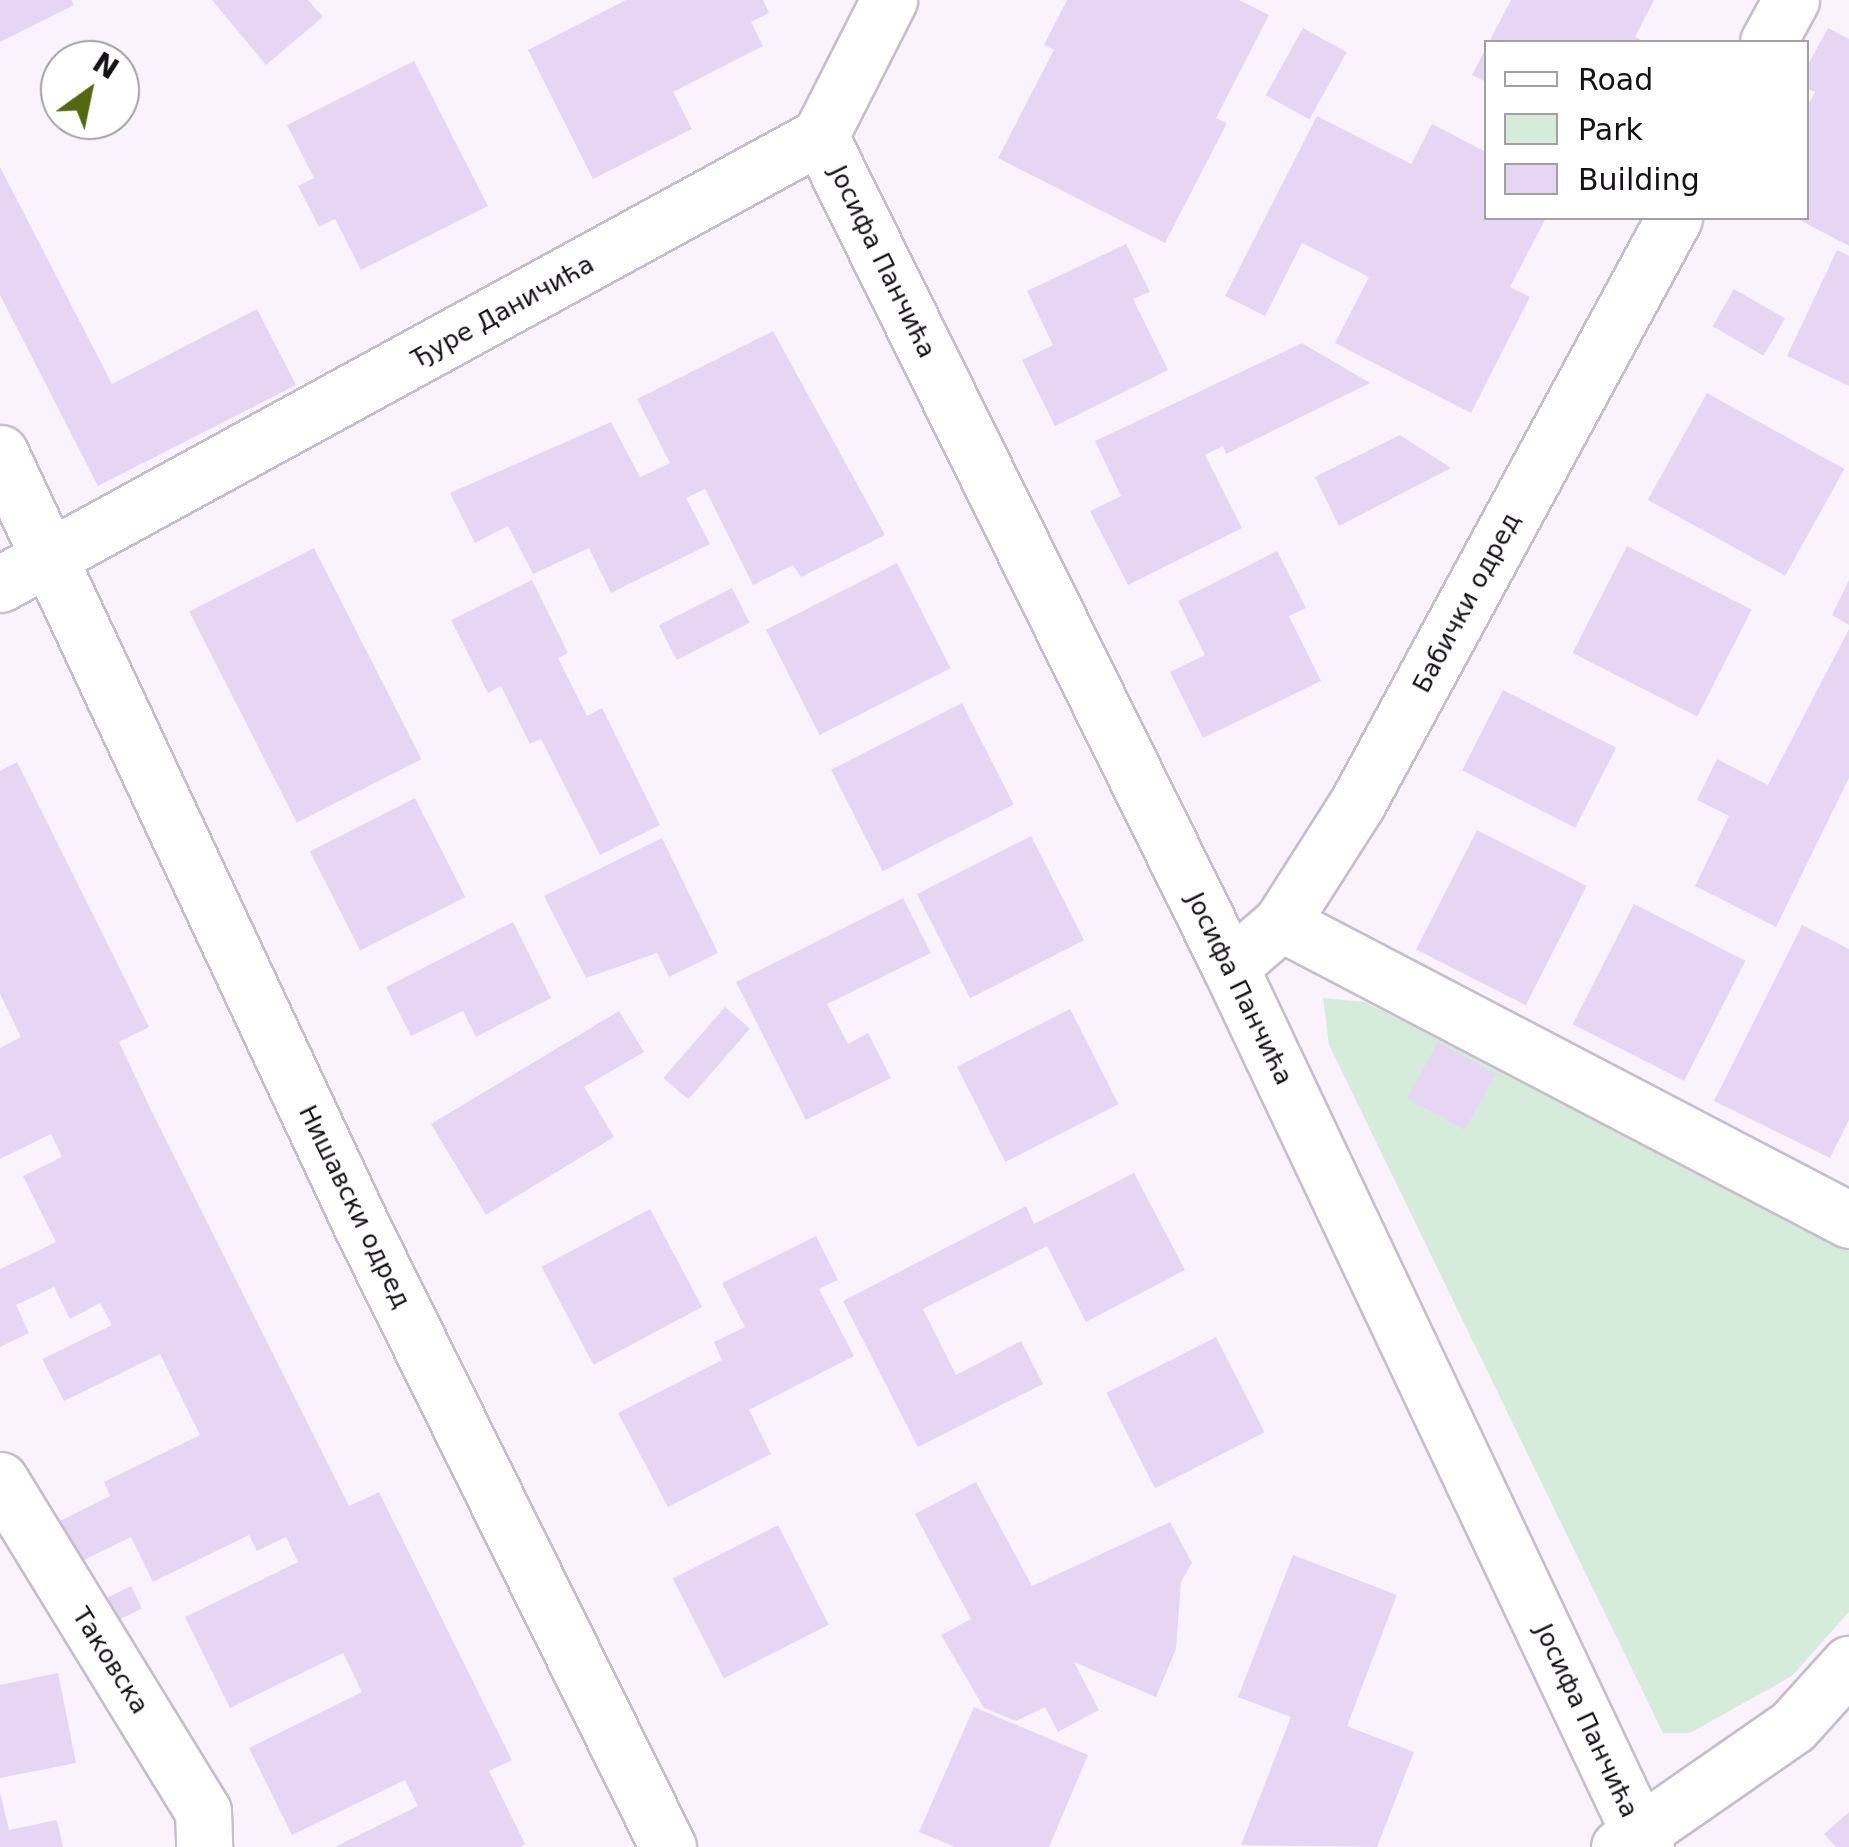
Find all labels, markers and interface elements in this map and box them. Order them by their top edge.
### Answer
north arrow [40,40,140,140]
legend [1484,40,1809,220]
text: N [87,46,124,86]
text: Road [1578,62,1653,97]
text: Park [1578,112,1643,147]
street label: Јосифа Панчића [822,161,942,363]
text: Building [1578,162,1700,197]
street label: Ђуре Даничића [407,249,599,375]
street label: Бабички одред [1407,508,1527,698]
street label: Јосифа Панчића [1179,888,1299,1090]
street label: Нишавски одред [292,1101,416,1313]
street label: Таковска [66,1602,154,1720]
street label: Јосифа Панчића [1528,1619,1644,1823]

